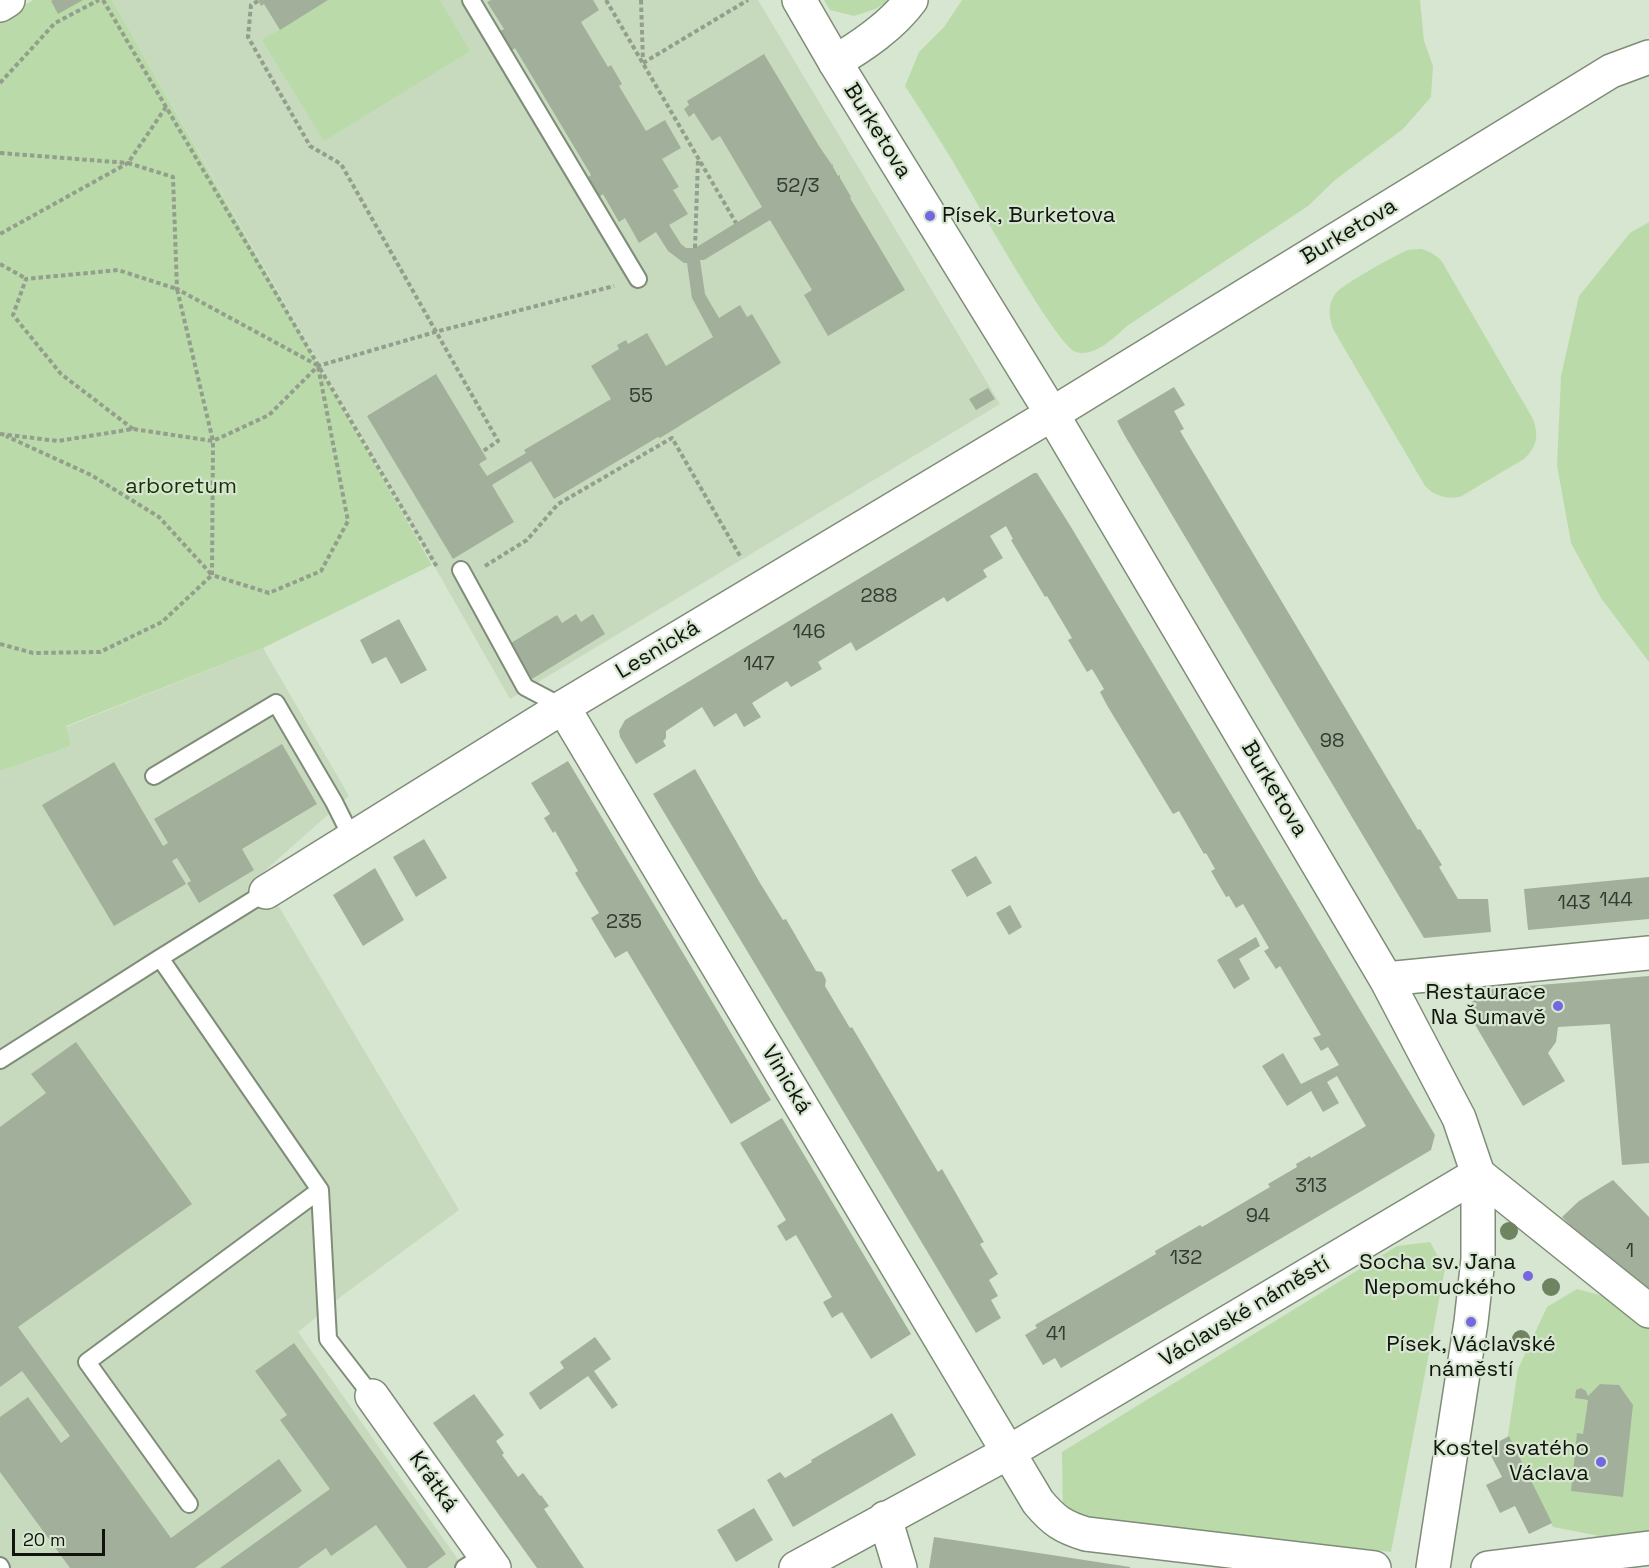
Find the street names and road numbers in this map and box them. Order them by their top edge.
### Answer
street label: Burketova [837,79,917,183]
street label: Burketova [1296,193,1402,271]
street label: Lesnická [611,615,705,685]
street label: Burketova [1235,736,1313,842]
street label: Vinická [755,1041,817,1119]
street label: Václavské náměstí [1155,1251,1335,1373]
street label: Krátká [403,1447,463,1517]

